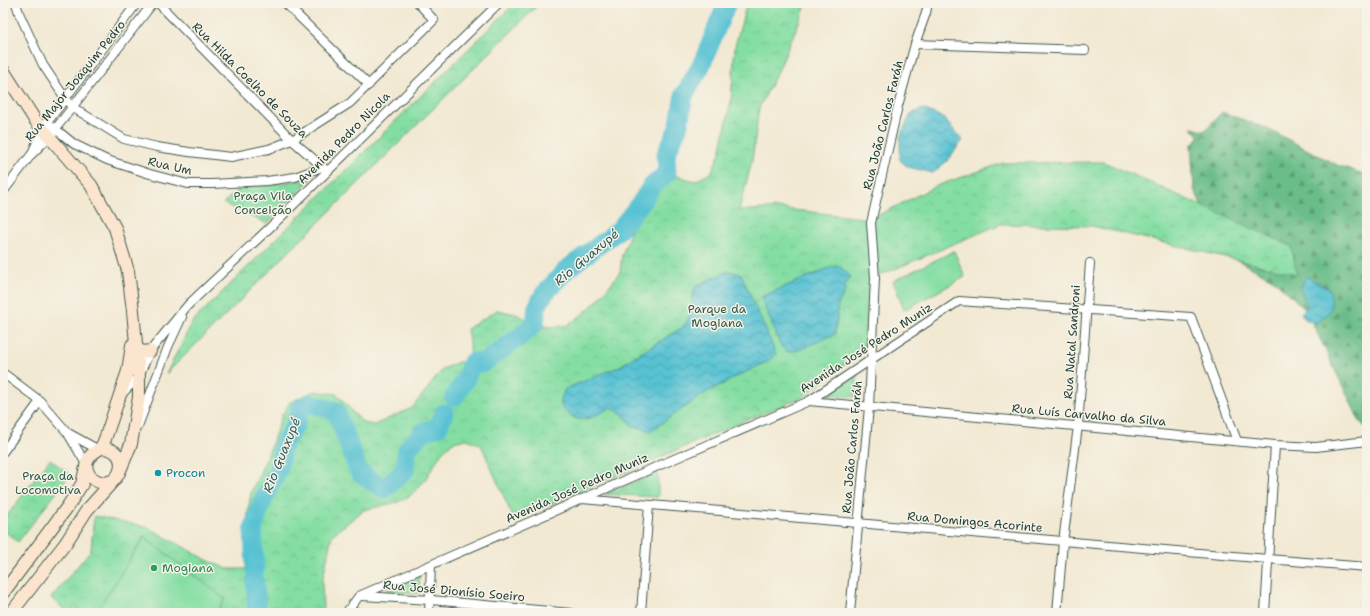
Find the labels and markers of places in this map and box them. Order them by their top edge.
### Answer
place label: Procon [166,465,205,481]
marker: Procon [153,468,163,478]
place label: Mogiana [162,560,214,576]
marker: Mogiana [149,563,159,573]

